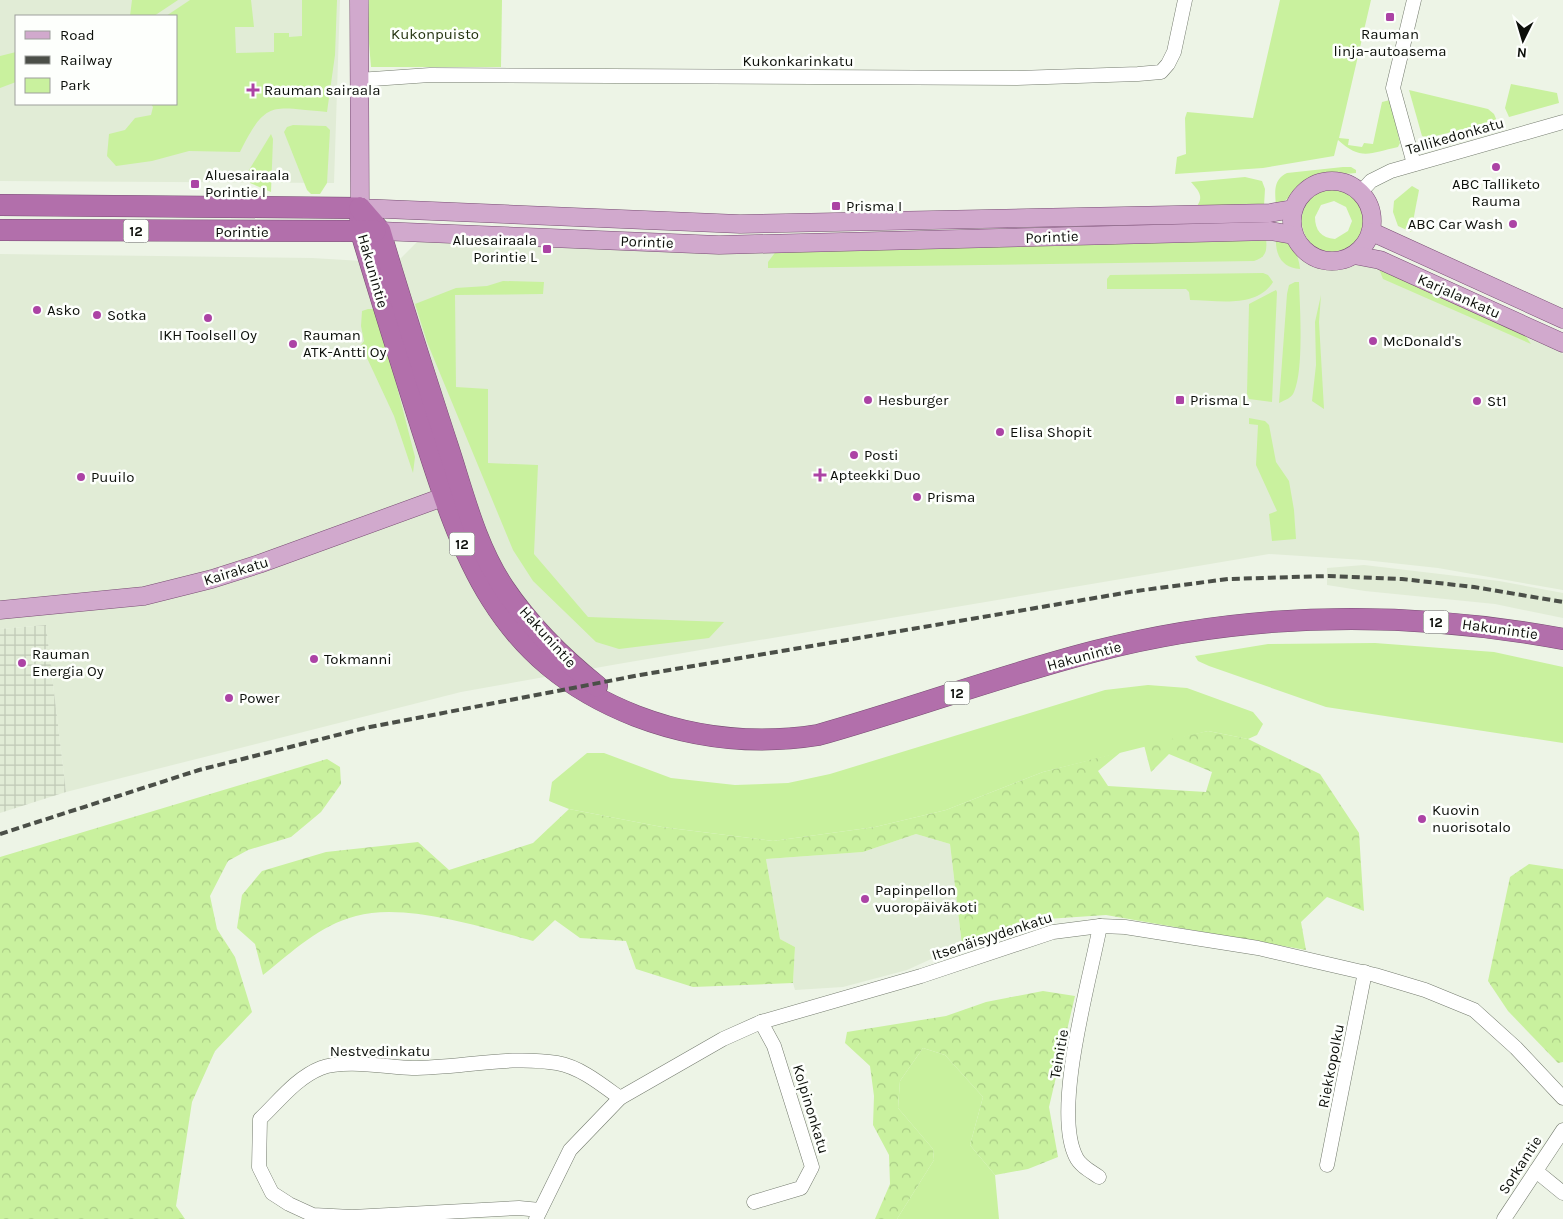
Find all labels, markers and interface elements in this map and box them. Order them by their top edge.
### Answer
marker: Rauman linja-autoasema [1384,11,1396,23]
legend [15,15,178,105]
north arrow [1498,15,1548,65]
park label: Kukonpuisto [391,25,479,43]
place label: Rauman linja-autoasema [1333,25,1447,60]
text: Road [60,26,95,44]
text: N [1516,44,1528,61]
text: Railway [60,51,112,69]
street label: Kukonkarinkatu [743,52,853,70]
text: Park [60,76,90,94]
place label: Rauman sairaala [264,81,380,99]
marker: Rauman sairaala [246,83,260,97]
street label: Tallikedonkatu [1404,113,1506,159]
marker: ABC Talliketo Rauma [1490,161,1502,173]
place label: Aluesairaala Porintie I [205,166,290,201]
place label: ABC Talliketo Rauma [1452,175,1540,210]
marker: Aluesairaala Porintie I [189,178,201,190]
place label: Prisma I [846,197,902,215]
marker: Prisma I [830,200,842,212]
place label: ABC Car Wash [1408,215,1503,233]
marker: ABC Car Wash [1507,218,1519,230]
road number: 12 [124,220,148,242]
street label: Porintie [215,223,269,241]
street label: Porintie [1025,227,1079,247]
place label: Aluesairaala Porintie L [452,231,537,266]
street label: Hakunintie [354,232,392,310]
street label: Porintie [620,232,674,252]
marker: Aluesairaala Porintie L [541,243,553,255]
street label: Karjalankatu [1415,270,1503,322]
place label: Asko [47,301,80,319]
marker: Asko [31,304,43,316]
place label: Sotka [107,306,147,324]
marker: Sotka [91,309,103,321]
marker: IKH Toolsell Oy [202,312,214,324]
place label: IKH Toolsell Oy [159,326,257,344]
place label: Rauman ATK-Antti Oy [303,326,387,361]
place label: McDonald's [1383,332,1462,350]
marker: McDonald's [1367,335,1379,347]
marker: Rauman ATK-Antti Oy [287,338,299,350]
place label: Hesburger [878,391,949,409]
place label: Prisma L [1190,391,1249,409]
place label: St1 [1487,392,1507,410]
marker: Hesburger [862,394,874,406]
marker: Prisma L [1174,394,1186,406]
marker: St1 [1471,395,1483,407]
place label: Elisa Shopit [1010,423,1092,441]
marker: Elisa Shopit [994,426,1006,438]
place label: Posti [864,446,899,464]
marker: Posti [848,449,860,461]
place label: Apteekki Duo [830,466,921,484]
place label: Puuilo [91,468,134,486]
marker: Apteekki Duo [814,469,826,481]
marker: Puuilo [75,471,87,483]
place label: Prisma [927,488,975,506]
marker: Prisma [911,491,923,503]
road number: 12 [450,532,474,556]
street label: Kairakatu [201,553,271,589]
street label: Hakunintie [516,603,580,671]
road number: 12 [1424,610,1448,634]
street label: Hakunintie [1461,615,1539,643]
street label: Hakunintie [1045,637,1123,675]
place label: Rauman Energia Oy [32,645,104,680]
place label: Tokmanni [324,650,392,668]
marker: Tokmanni [308,653,320,665]
marker: Rauman Energia Oy [16,657,28,669]
road number: 12 [944,681,970,704]
place label: Power [239,689,280,707]
marker: Power [223,692,235,704]
place label: Kuovin nuorisotalo [1432,801,1511,836]
marker: Kuovin nuorisotalo [1416,813,1428,825]
place label: Papinpellon vuoropäiväkoti [875,881,978,916]
marker: Papinpellon vuoropäiväkoti [859,893,871,905]
street label: Itsenäisyydenkatu [929,908,1055,964]
street label: Riekkopolku [1314,1022,1348,1110]
street label: Teinitie [1046,1028,1072,1080]
street label: Nestvedinkatu [330,1042,430,1060]
street label: Kolpinonkatu [789,1062,833,1156]
street label: Sorkantie [1494,1132,1546,1198]

